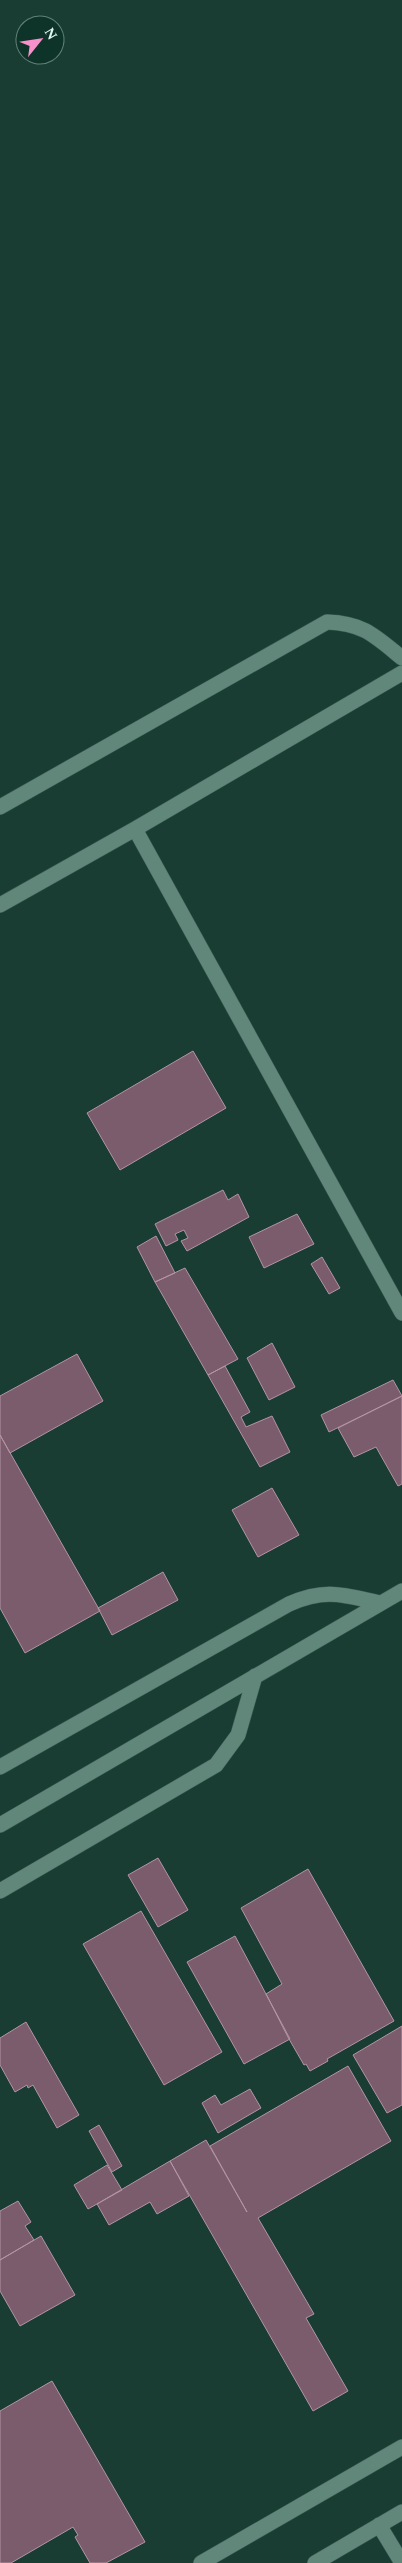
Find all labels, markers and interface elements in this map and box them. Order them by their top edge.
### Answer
north arrow [15,15,65,65]
text: N [39,24,63,44]

